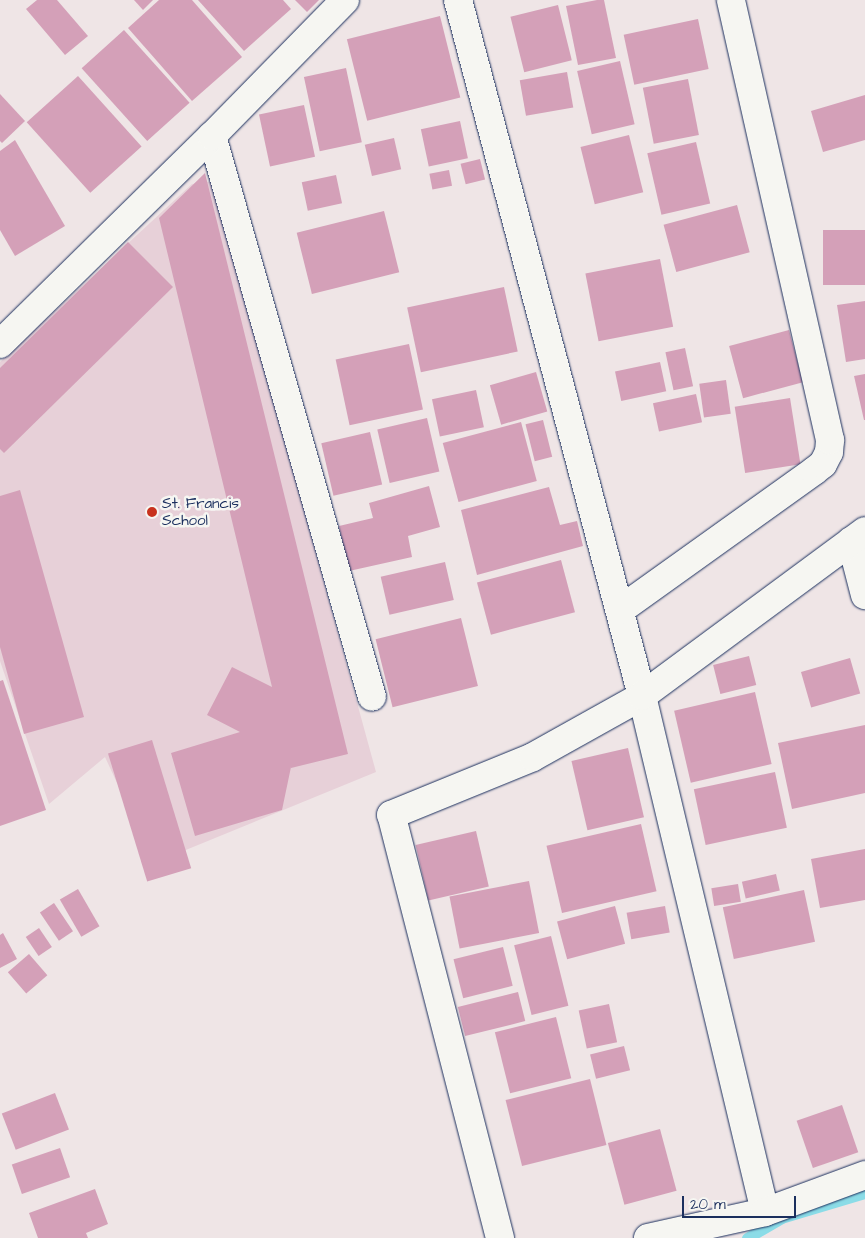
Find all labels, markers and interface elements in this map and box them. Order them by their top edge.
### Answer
place label: St. Francis School [162,494,239,529]
marker: St. Francis School [146,506,158,518]
scale bar [685,1186,799,1218]
text: 20 m [690,1194,726,1215]

